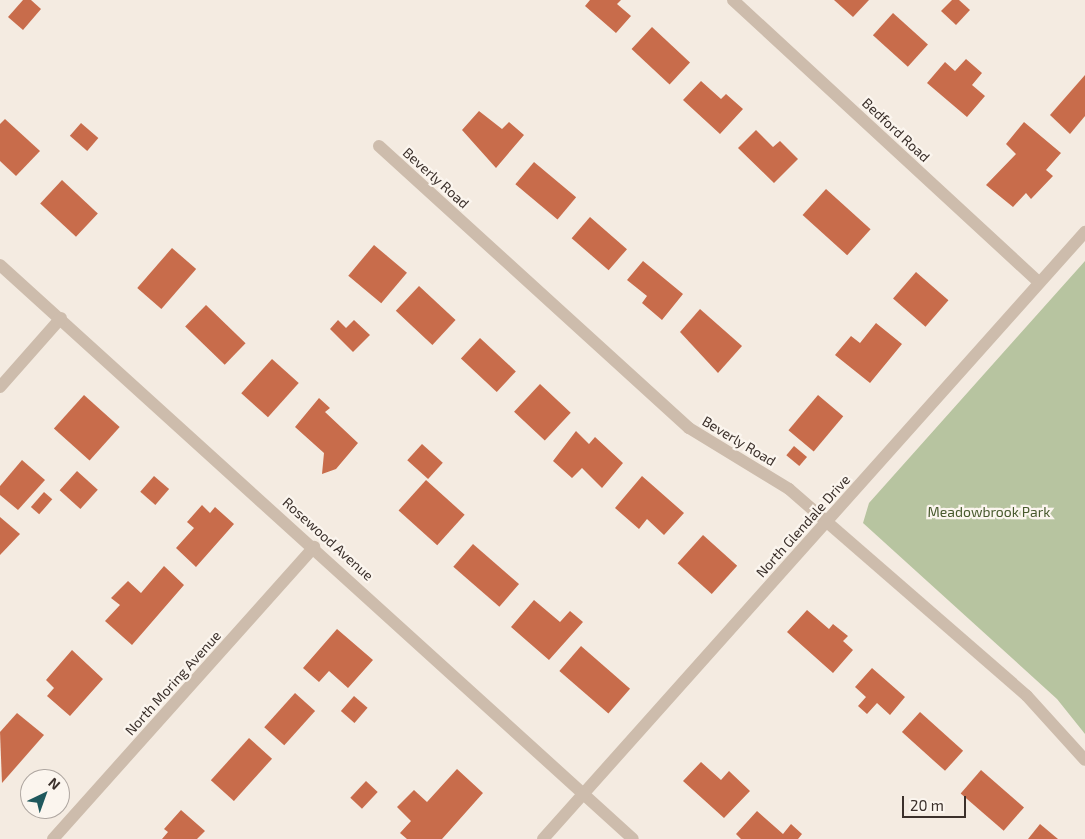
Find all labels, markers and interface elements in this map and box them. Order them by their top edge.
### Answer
street label: Bedford Road [859,94,933,166]
street label: Beverly Road [399,144,473,212]
street label: Beverly Road [699,412,779,470]
street label: North Glendale Drive [752,471,854,581]
street label: Rosewood Avenue [279,494,377,584]
park label: Meadowbrook Park [927,504,1051,520]
street label: North Moring Avenue [121,627,225,739]
north arrow [20,769,70,819]
text: N [45,774,64,793]
scale bar [905,786,969,818]
text: 20 m [910,796,944,814]

